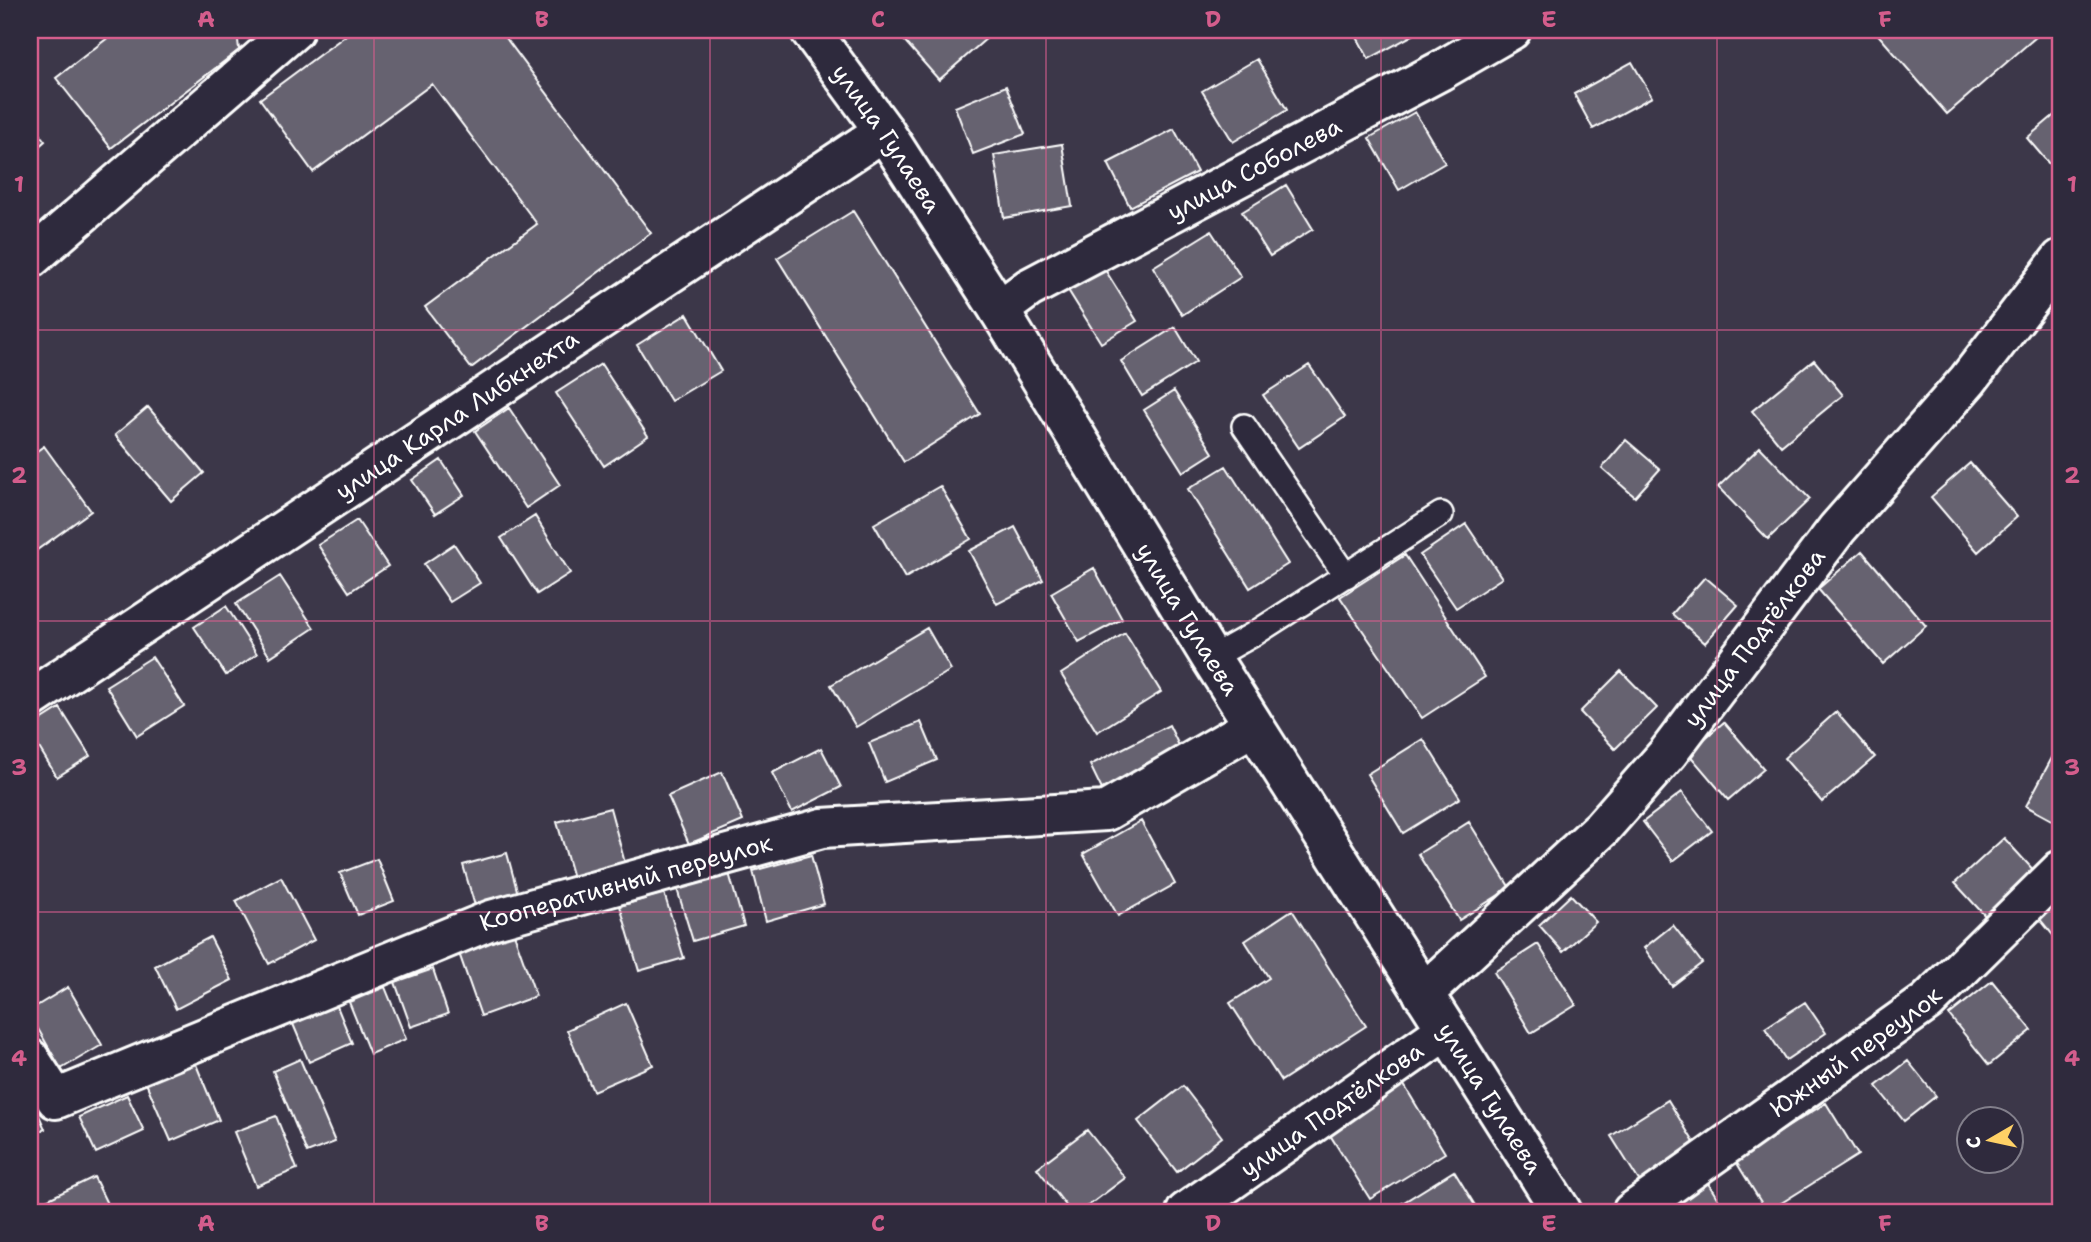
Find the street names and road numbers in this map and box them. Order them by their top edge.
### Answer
street label: улица Гулаева [824,58,949,219]
street label: улица Соболева [1162,110,1347,228]
street label: улица Карла Либкнехта [329,322,585,507]
street label: улица Гулаева [1128,537,1247,702]
street label: улица Подтёлкова [1677,542,1833,734]
street label: Кооперативный переулок [475,827,776,939]
street label: Южный переулок [1763,980,1949,1125]
street label: улица Гулаева [1430,1017,1550,1181]
street label: улица Подтёлкова [1234,1035,1430,1185]

